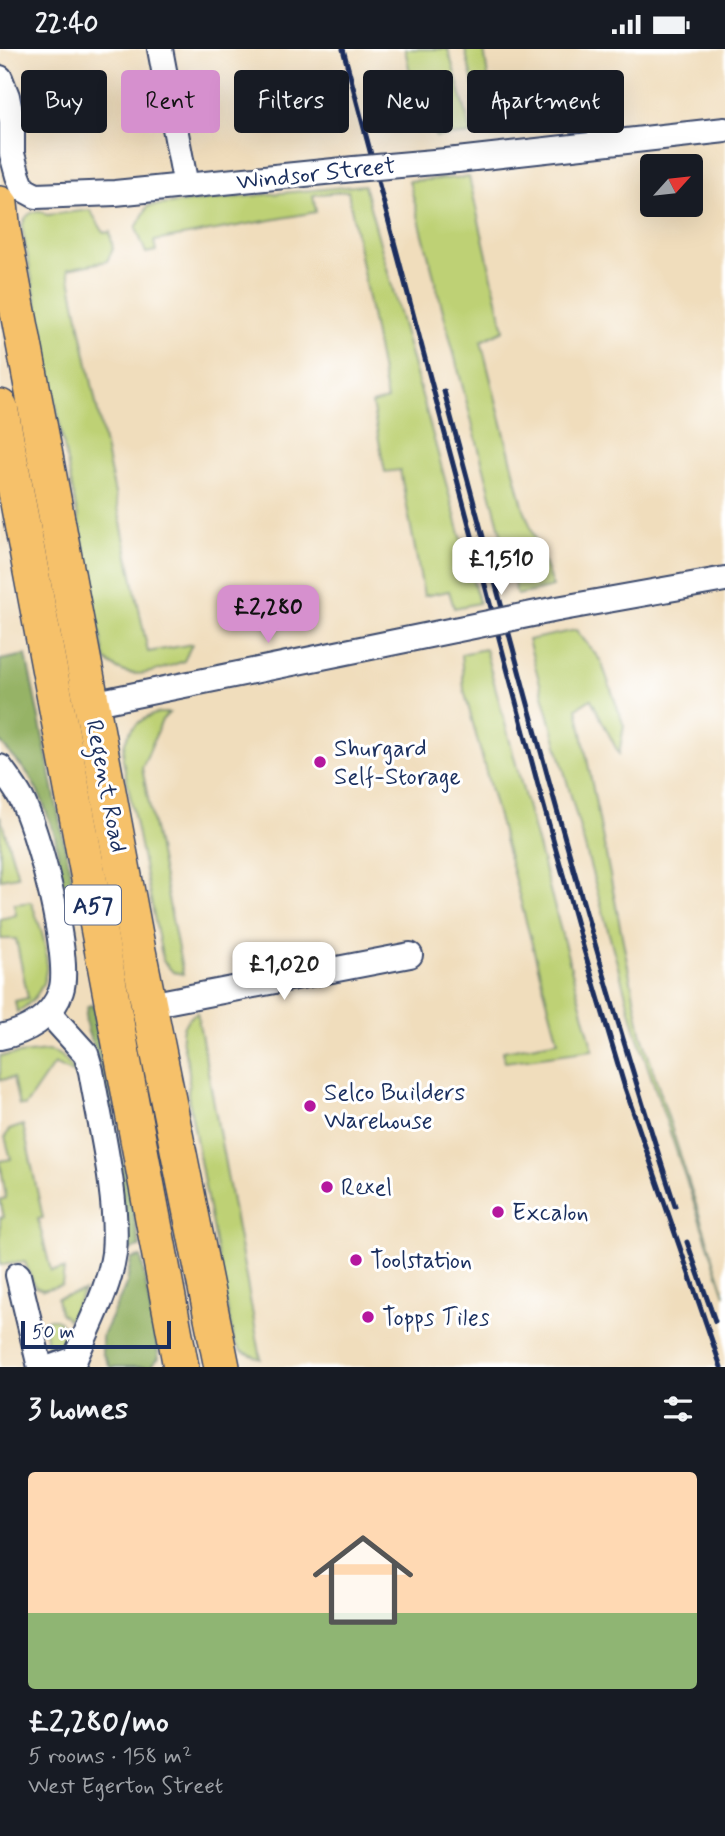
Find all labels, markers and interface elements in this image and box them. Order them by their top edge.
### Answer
text: 22:40 [35,8,98,42]
chip: Buy [21,70,107,133]
chip: Rent [121,70,220,133]
chip: Filters [234,70,349,133]
chip: New [363,70,453,133]
chip: Apartment [467,70,624,133]
street label: Windsor Street [235,151,397,198]
north arrow [640,154,704,217]
map controls [640,154,703,217]
pin: £1,510 [444,538,558,597]
text: £1,510 [468,545,534,575]
pin: £2,280 [211,585,325,645]
text: £2,280 [233,593,303,623]
street label: Regent Road [75,717,134,856]
place label: Shurgard Self-Storage [334,734,461,793]
marker: Shurgard Self-Storage [312,754,328,770]
road number: A57 [65,885,121,925]
pin: £1,020 [227,943,341,1002]
text: £1,020 [248,950,320,980]
place label: Selco Builders Warehouse [324,1078,466,1137]
marker: Selco Builders Warehouse [302,1098,318,1114]
place label: Rexel [341,1173,392,1204]
marker: Rexel [319,1179,335,1195]
place label: Excalon [512,1198,589,1229]
marker: Excalon [490,1204,506,1220]
place label: Toolstation [370,1246,472,1277]
marker: Toolstation [348,1252,364,1268]
place label: Topps Tiles [382,1303,490,1334]
marker: Topps Tiles [360,1309,376,1325]
scale bar [21,1318,172,1350]
text: 50 m [32,1320,75,1345]
text: 3 homes [28,1390,128,1429]
icon: filters [659,1390,697,1428]
icon: home [300,1517,426,1643]
text: £2,280/mo [28,1703,169,1742]
text: 5 rooms · 158 m² [28,1742,192,1772]
text: West Egerton Street [28,1772,223,1802]

